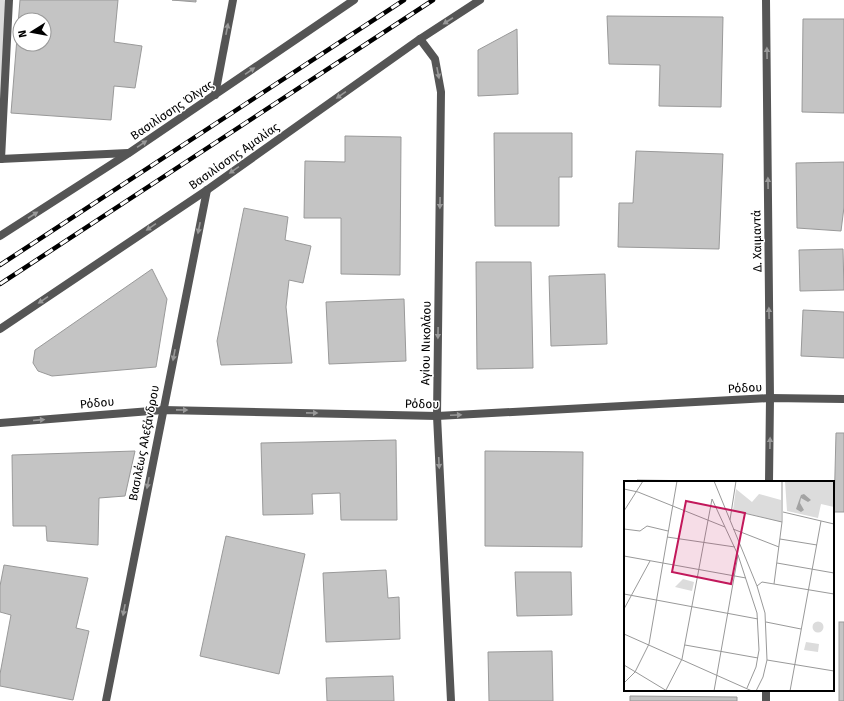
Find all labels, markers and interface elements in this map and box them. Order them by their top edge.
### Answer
north arrow [12,12,52,52]
one-way arrow [442,18,453,25]
one-way arrow [225,23,231,35]
text: N [16,29,30,39]
one-way arrow [764,46,770,59]
one-way arrow [244,67,255,75]
one-way arrow [435,67,441,79]
street label: Βασιλίσσης Όλγας [128,77,216,143]
one-way arrow [335,91,346,99]
street label: Βασιλίσσης Αμαλίας [186,119,282,192]
one-way arrow [137,140,147,148]
one-way arrow [229,166,240,174]
one-way arrow [765,176,771,189]
one-way arrow [437,197,443,210]
street label: Δ. Χαιμαντά [749,210,765,272]
one-way arrow [28,211,38,219]
one-way arrow [196,222,202,234]
one-way arrow [146,223,156,231]
one-way arrow [38,296,49,304]
street label: Αγίου Νικολάου [418,301,434,385]
one-way arrow [766,306,772,319]
one-way arrow [435,327,441,340]
one-way arrow [170,349,176,361]
street label: Ρόδου [727,380,763,396]
street label: Βασιλέως Αλεξάνδρου [126,384,162,502]
street label: Ρόδου [79,395,115,411]
street label: Ρόδου [405,397,439,411]
one-way arrow [176,407,189,413]
one-way arrow [306,410,319,416]
one-way arrow [450,412,462,419]
one-way arrow [33,416,45,423]
one-way arrow [767,436,773,449]
one-way arrow [436,457,442,470]
one-way arrow [145,477,151,489]
inset map [624,481,834,691]
one-way arrow [120,604,126,617]

